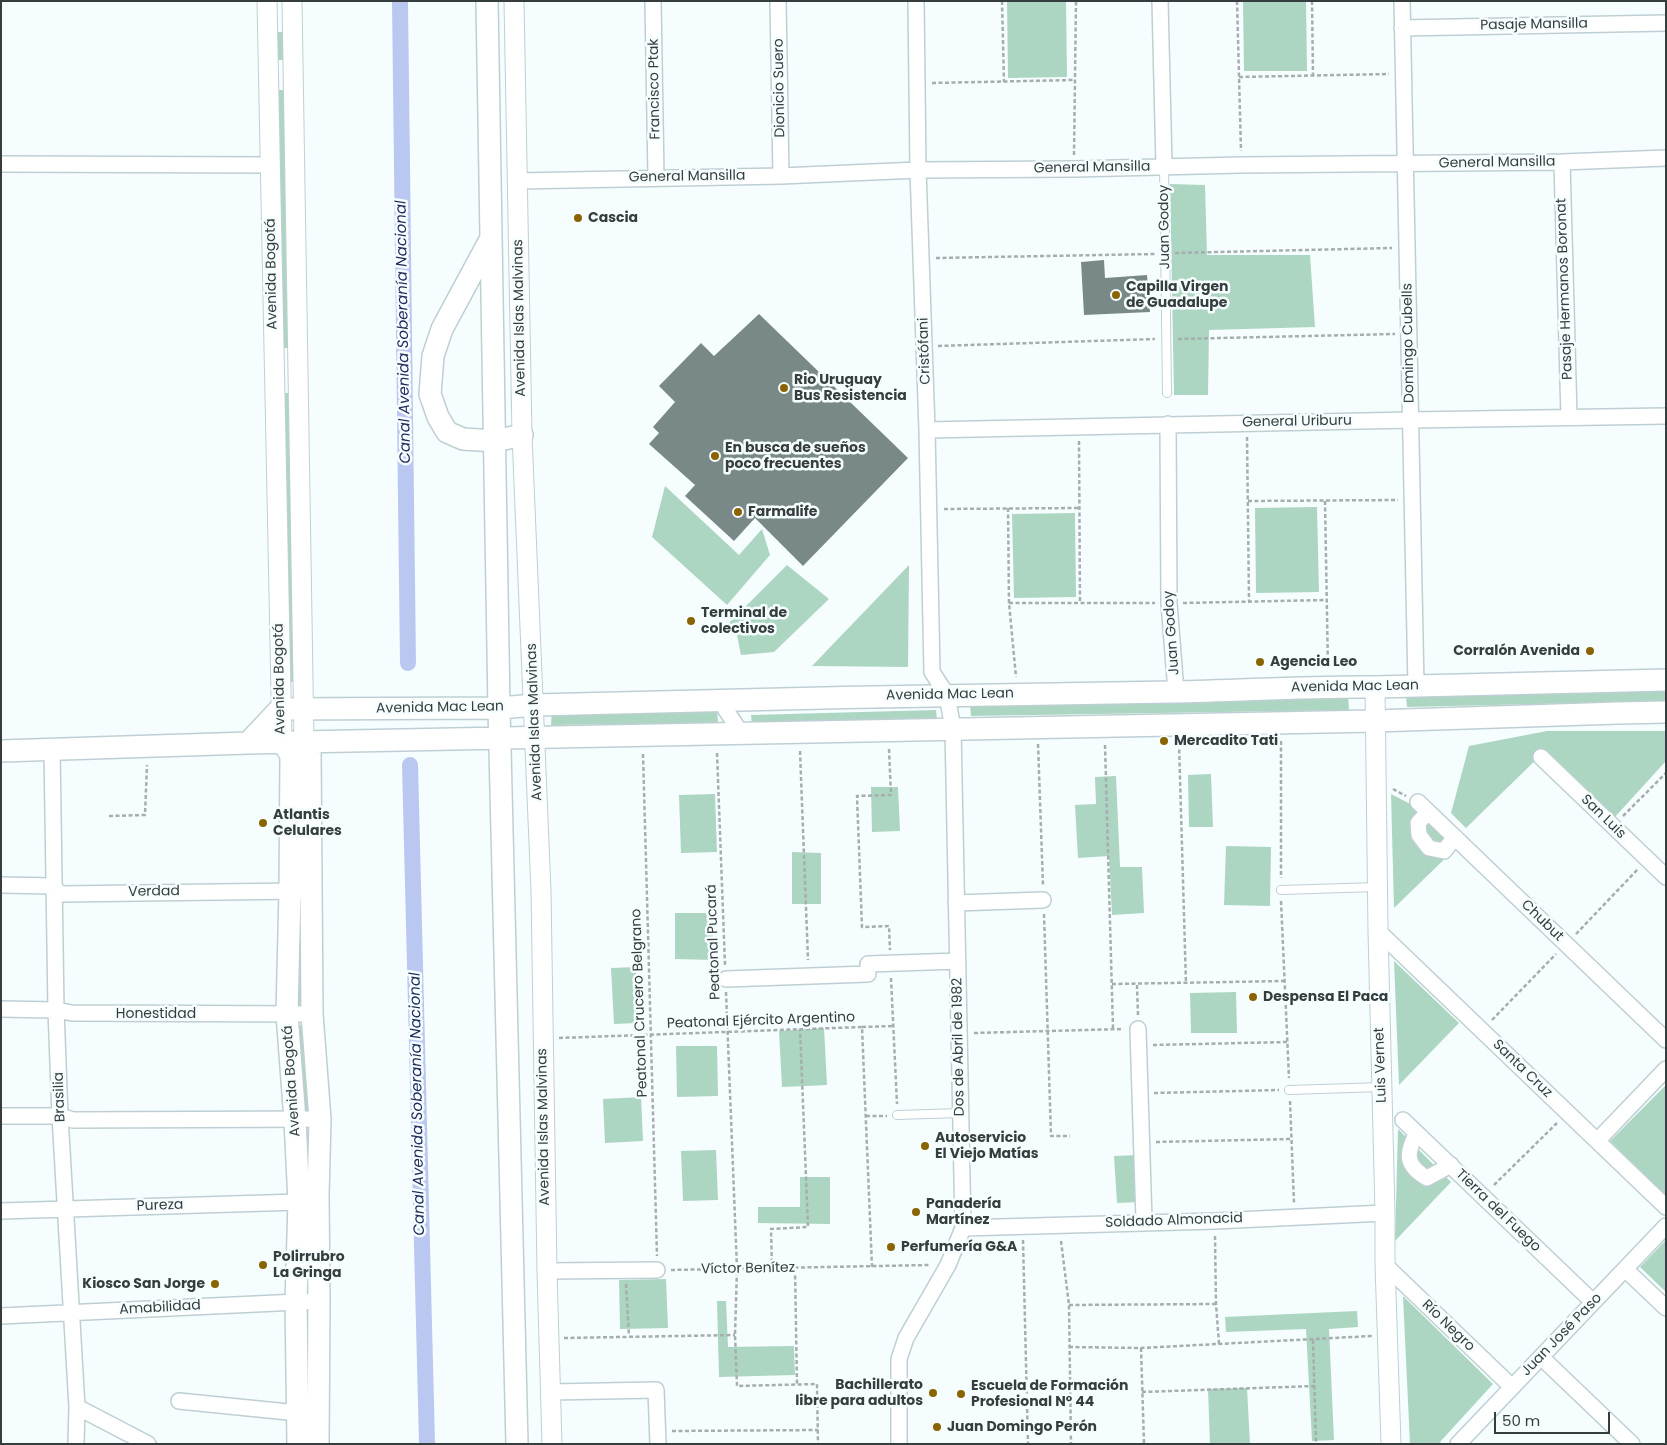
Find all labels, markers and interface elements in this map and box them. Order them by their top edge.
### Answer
street label: Pasaje Mansilla [1480,16,1588,34]
street label: Francisco Ptak [646,38,664,140]
street label: Dionicio Suero [771,38,789,138]
street label: General Mansilla [1439,154,1555,172]
street label: General Mansilla [1034,159,1150,177]
street label: General Mansilla [629,168,745,186]
street label: Juan Godoy [1156,185,1174,269]
street label: Pasaje Hermanos Boronat [1553,198,1577,380]
water label: Canal Avenida Soberanía Nacional [393,200,415,464]
place label: Cascia [588,210,638,226]
marker: Cascia [572,212,584,224]
street label: Avenida Bogotá [263,218,281,330]
street label: Avenida Islas Malvinas [510,239,530,397]
place label: Capilla Virgen de Guadalupe [1126,279,1228,312]
street label: Domingo Cubells [1400,283,1418,403]
marker: Capilla Virgen de Guadalupe [1110,289,1122,301]
street label: Cristófani [915,317,935,385]
place label: Rio Uruguay Bus Resistencia [794,372,907,404]
marker: Rio Uruguay Bus Resistencia [778,382,790,394]
street label: General Uriburu [1242,413,1352,431]
place label: En busca de sueños poco frecuentes [725,440,866,472]
marker: En busca de sueños poco frecuentes [709,450,721,462]
place label: Farmalife [748,504,817,520]
marker: Farmalife [732,506,744,518]
street label: Juan Godoy [1161,590,1183,676]
place label: Terminal de colectivos [701,605,787,638]
marker: Terminal de colectivos [685,615,697,627]
street label: Avenida Bogotá [271,623,289,735]
street label: Avenida Islas Malvinas [524,643,546,801]
place label: Corralón Avenida [1453,643,1580,659]
marker: Corralón Avenida [1584,645,1596,657]
place label: Agencia Leo [1270,654,1357,670]
marker: Agencia Leo [1254,656,1266,668]
street label: Avenida Mac Lean [1291,677,1419,697]
street label: Avenida Mac Lean [886,685,1014,705]
street label: Avenida Mac Lean [376,698,504,718]
place label: Mercadito Tati [1174,733,1278,749]
marker: Mercadito Tati [1158,735,1170,747]
street label: San Luis [1577,791,1629,843]
place label: Atlantis Celulares [273,807,342,840]
marker: Atlantis Celulares [257,817,269,829]
street label: Verdad [128,883,180,901]
street label: Peatonal Pucará [704,884,724,1000]
street label: Chubut [1517,897,1567,945]
street label: Peatonal Crucero Belgrano [628,908,652,1098]
water label: Canal Avenida Soberanía Nacional [407,972,429,1236]
street label: Dos de Abril de 1982 [949,978,969,1116]
place label: Despensa El Paca [1263,989,1388,1005]
marker: Despensa El Paca [1247,991,1259,1003]
street label: Honestidad [116,1006,196,1022]
street label: Peatonal Ejército Argentino [667,1009,855,1033]
street label: Avenida Bogotá [280,1025,304,1137]
street label: Luis Vernet [1371,1027,1391,1103]
street label: Santa Cruz [1489,1036,1555,1102]
street label: Avenida Islas Malvinas [534,1048,554,1206]
street label: Brasilia [51,1072,69,1122]
place label: Autoservicio El Viejo Matías [935,1130,1039,1162]
marker: Autoservicio El Viejo Matías [919,1140,931,1152]
street label: Tierra del Fuego [1452,1166,1544,1256]
place label: Panadería Martínez [926,1196,1001,1228]
street label: Pureza [136,1197,184,1215]
marker: Panadería Martínez [910,1206,922,1218]
street label: Soldado Almonacid [1105,1210,1243,1232]
place label: Perfumería G&A [901,1239,1017,1255]
marker: Perfumería G&A [885,1241,897,1253]
place label: Polirrubro La Gringa [273,1249,345,1282]
marker: Polirrubro La Gringa [257,1259,269,1271]
street label: Víctor Benítez [701,1260,795,1278]
place label: Kiosco San Jorge [82,1276,205,1292]
marker: Kiosco San Jorge [209,1278,221,1290]
street label: Juan José Paso [1518,1290,1606,1380]
street label: Amabilidad [119,1297,201,1319]
street label: Río Negro [1418,1297,1478,1355]
place label: Bachillerato libre para adultos [795,1377,923,1410]
place label: Escuela de Formación Profesional N° 44 [971,1378,1128,1410]
marker: Bachillerato libre para adultos [927,1387,939,1399]
marker: Escuela de Formación Profesional N° 44 [955,1388,967,1400]
scale bar [1497,1402,1613,1434]
text: 50 m [1502,1410,1540,1431]
place label: Juan Domingo Perón [947,1419,1097,1435]
marker: Juan Domingo Perón [931,1421,943,1433]

